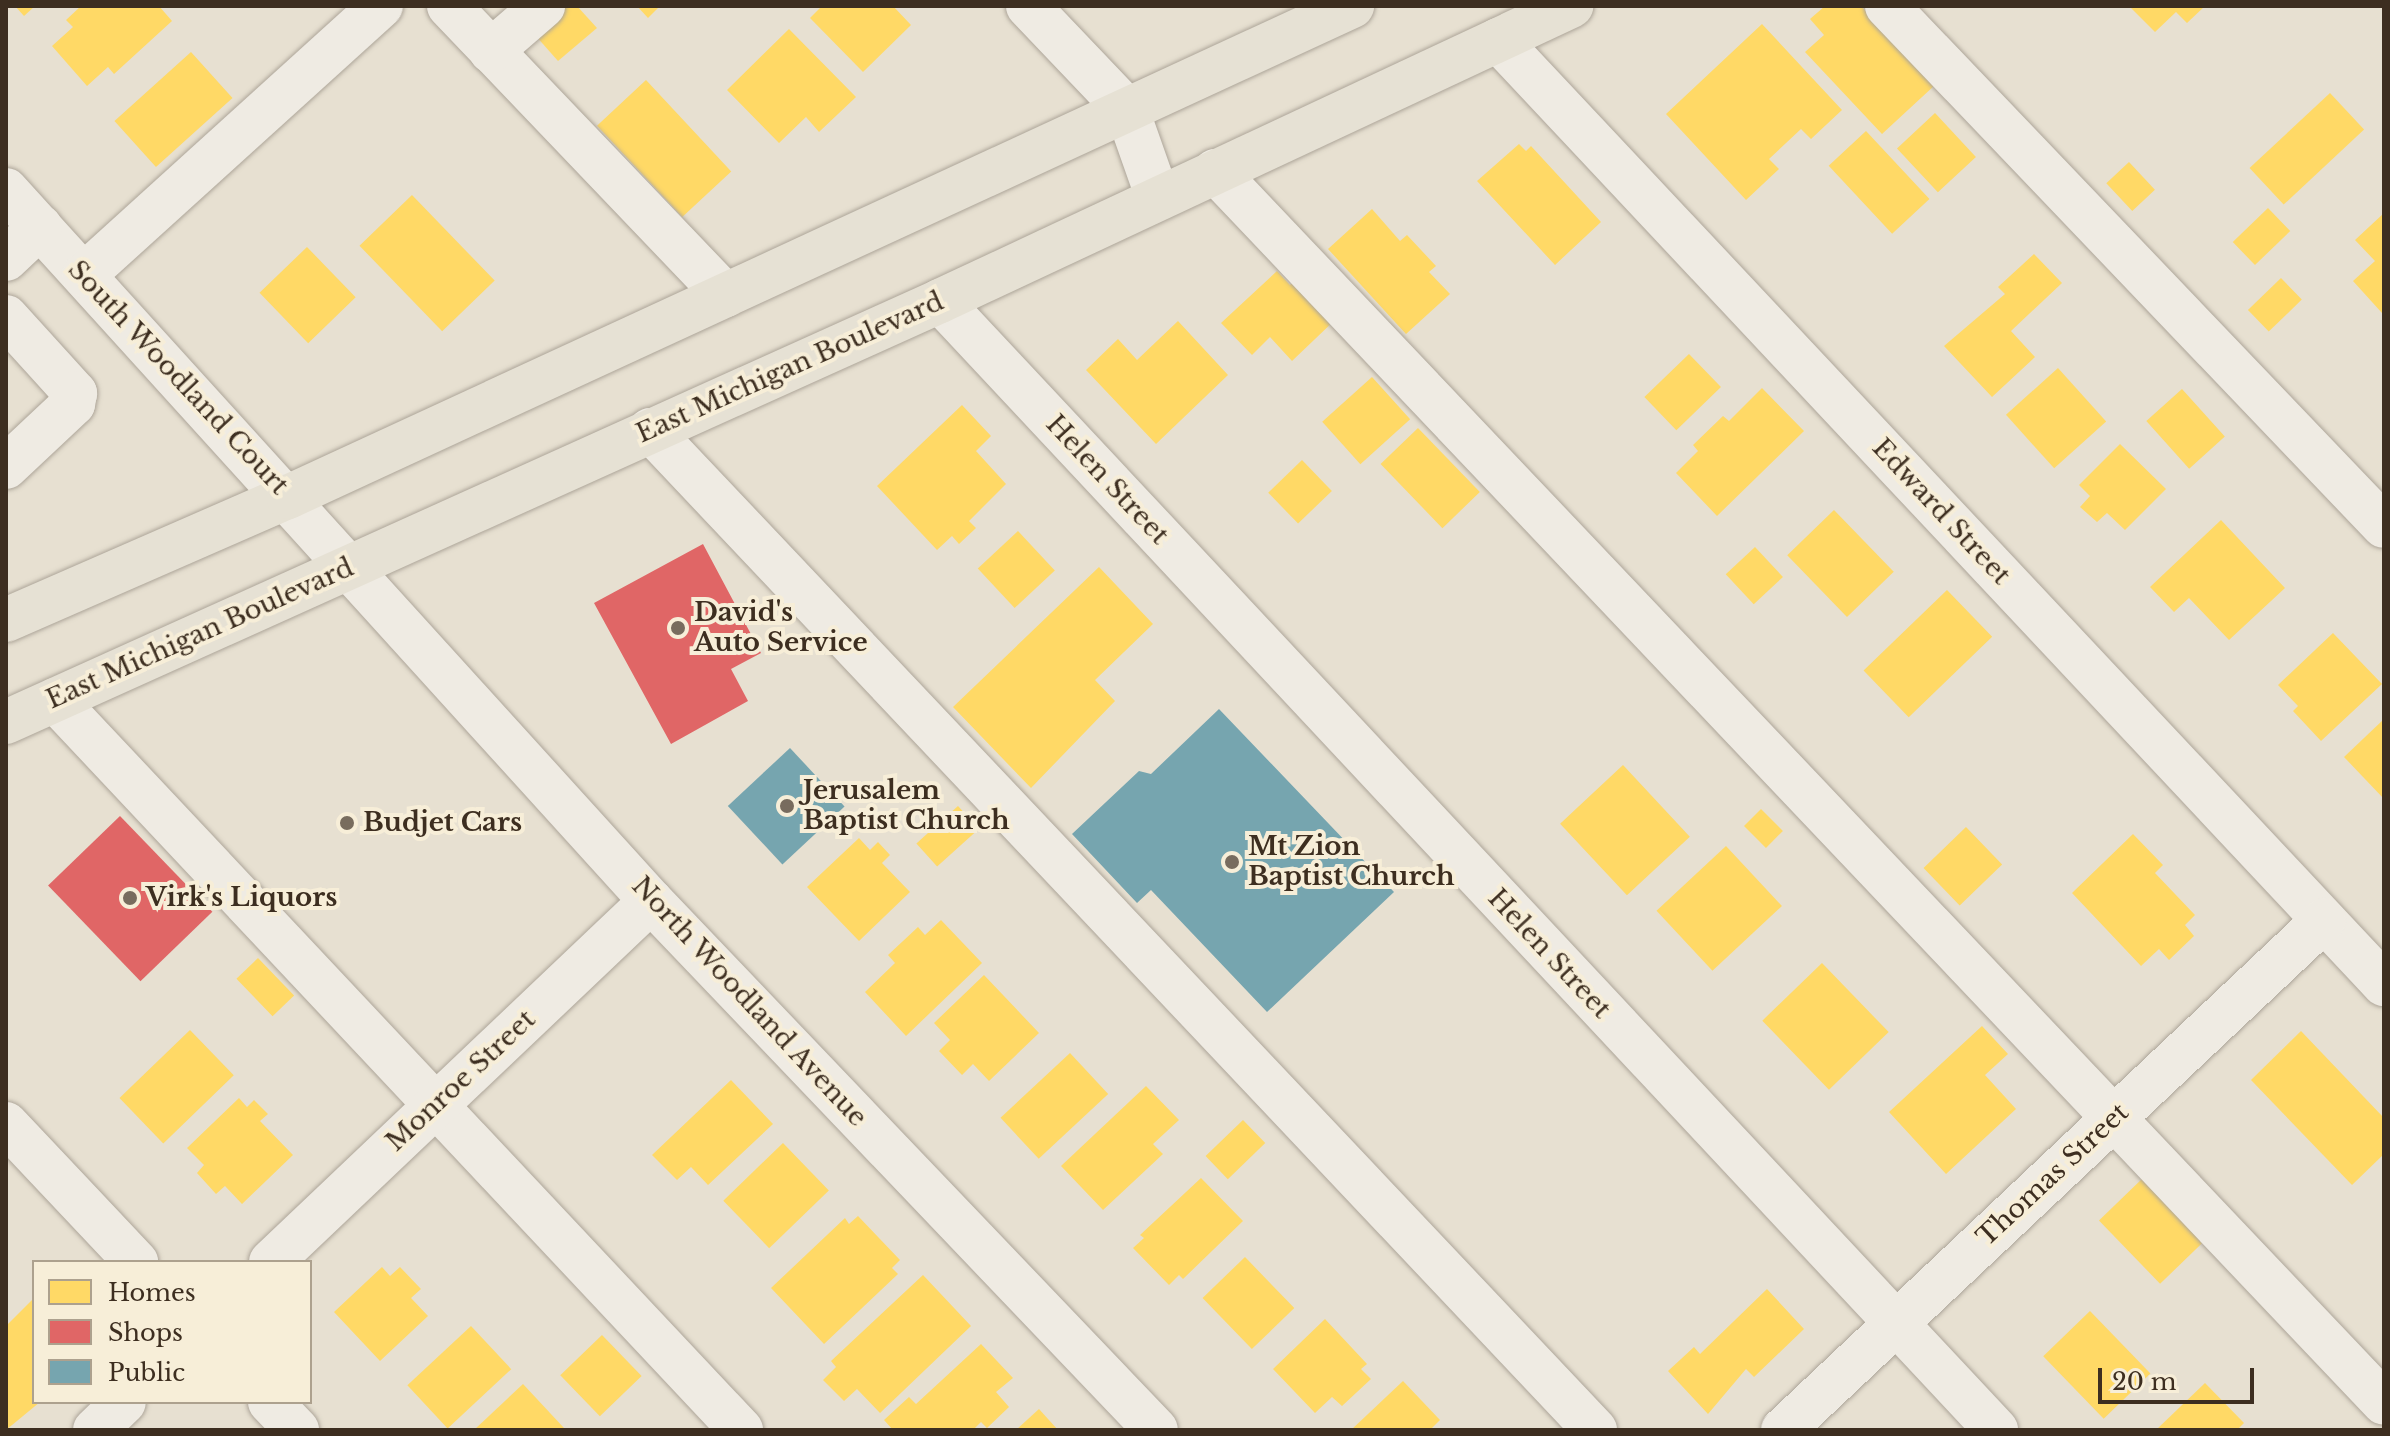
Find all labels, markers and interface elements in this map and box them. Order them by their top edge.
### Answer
street label: South Woodland Court [61,254,295,502]
street label: East Michigan Boulevard [632,286,948,450]
street label: Helen Street [1039,409,1175,551]
street label: Edward Street [1866,433,2016,591]
street label: East Michigan Boulevard [42,552,358,716]
place label: David's Auto Service [694,597,868,658]
marker: David's Auto Service [669,619,687,637]
place label: Jerusalem Baptist Church [803,775,1009,836]
marker: Jerusalem Baptist Church [778,797,796,815]
place label: Budjet Cars [363,807,522,839]
marker: Budjet Cars [338,814,356,832]
place label: Mt Zion Baptist Church [1248,831,1454,892]
marker: Mt Zion Baptist Church [1223,853,1241,871]
street label: North Woodland Avenue [624,870,874,1134]
place label: Virk's Liquors [146,882,337,914]
street label: Helen Street [1481,883,1617,1025]
marker: Virk's Liquors [121,889,139,907]
street label: Monroe Street [380,1004,542,1158]
street label: Thomas Street [1971,1097,2135,1253]
legend [32,1260,312,1404]
text: Homes [108,1278,196,1307]
text: Shops [108,1318,183,1347]
scale bar [2102,1352,2258,1402]
text: Public [108,1358,185,1387]
text: 20 m [2112,1367,2177,1396]

